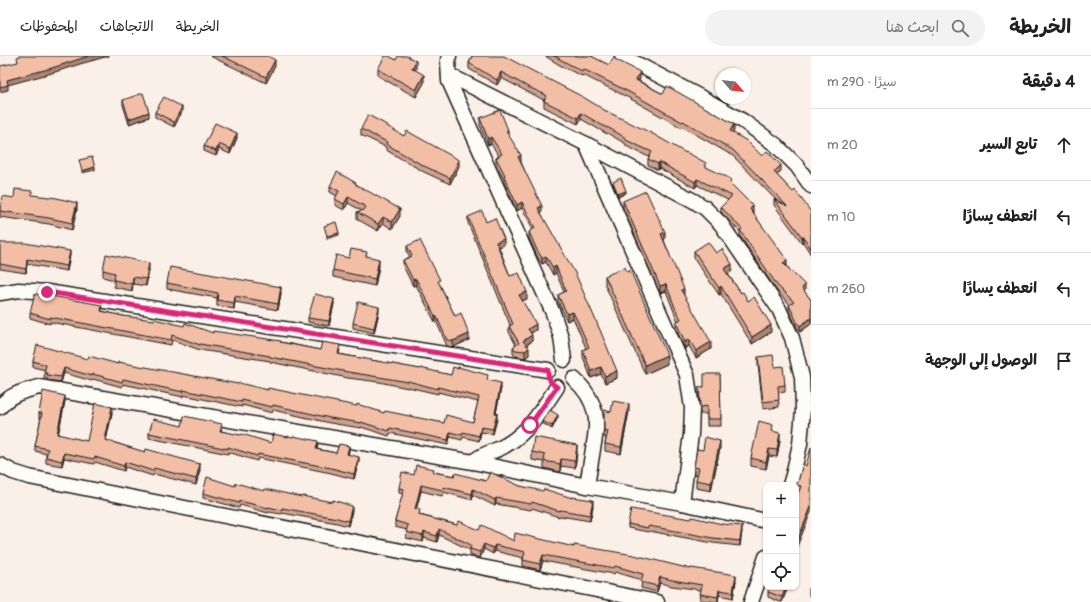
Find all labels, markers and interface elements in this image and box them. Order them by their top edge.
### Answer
search box [705,10,985,46]
text: الخريطة [1009,15,1071,39]
icon: search [949,17,971,39]
text: المحفوظات [20,18,78,35]
text: الاتجاهات [100,18,154,35]
text: الخريطة [176,18,219,35]
text: ابحث هنا [886,18,939,37]
north arrow [715,68,751,104]
text: 4 دقيقة [1022,71,1075,92]
text: سيرًا · 290 m [827,74,897,90]
icon: ahead [1053,134,1075,156]
text: تابع السير [980,135,1037,154]
text: 20 m [827,137,858,153]
icon: left [1053,206,1075,228]
text: انعطف يسارًا [963,207,1037,226]
text: 10 m [827,209,855,225]
icon: left [1053,278,1075,300]
text: انعطف يسارًا [963,279,1037,298]
text: 260 m [827,281,865,297]
route end [38,283,56,301]
icon: arrive [1053,350,1075,372]
text: الوصول إلى الوجهة [925,351,1037,370]
route start [521,416,539,434]
map controls [763,482,799,590]
button: + [763,482,799,518]
button: − [763,518,799,554]
button: locate [763,554,799,590]

